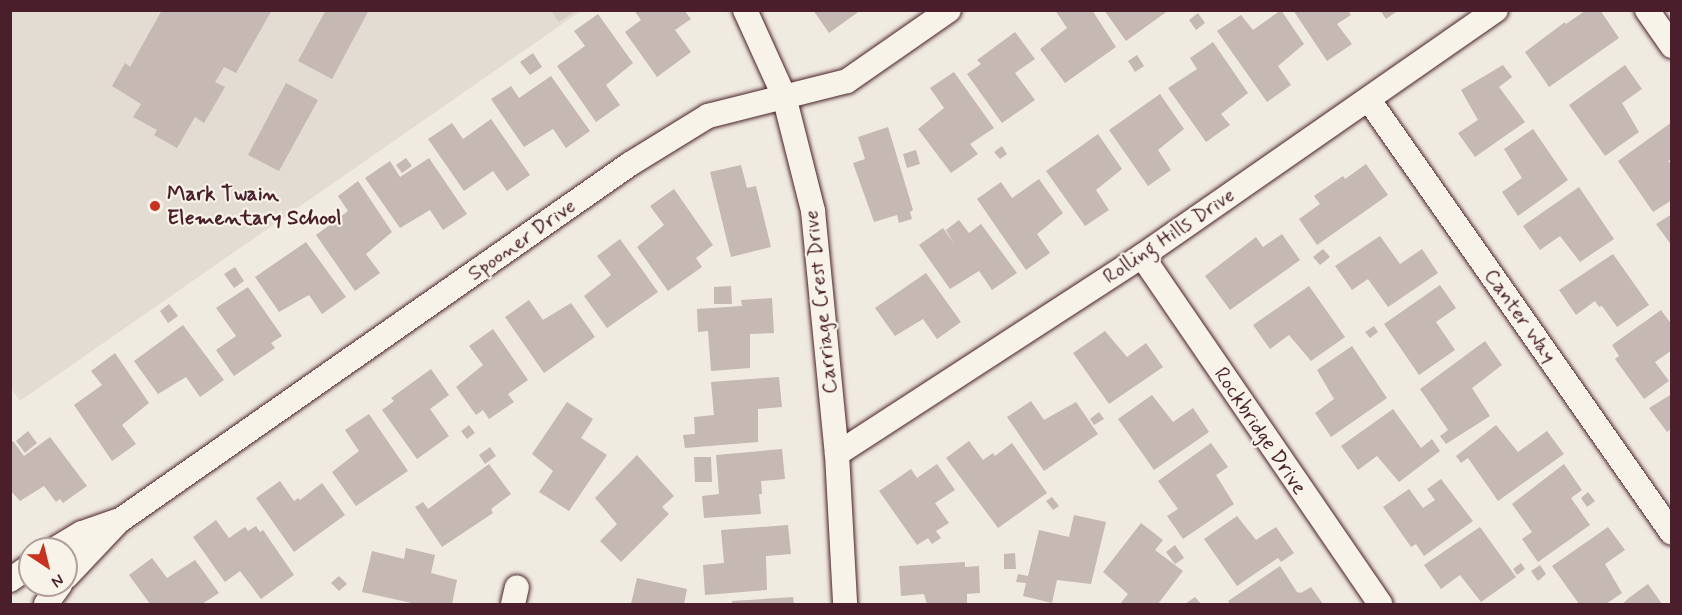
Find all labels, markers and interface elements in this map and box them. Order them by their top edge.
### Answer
place label: Mark Twain Elementary School [167,181,342,231]
street label: Rolling Hills Drive [1098,183,1240,289]
street label: Spooner Drive [464,194,580,286]
marker: Mark Twain Elementary School [148,199,162,213]
street label: Carriage Crest Drive [799,208,843,396]
street label: Canter Way [1478,263,1562,369]
street label: Rockbridge Drive [1209,363,1311,499]
north arrow [18,537,78,597]
text: N [47,569,68,592]

